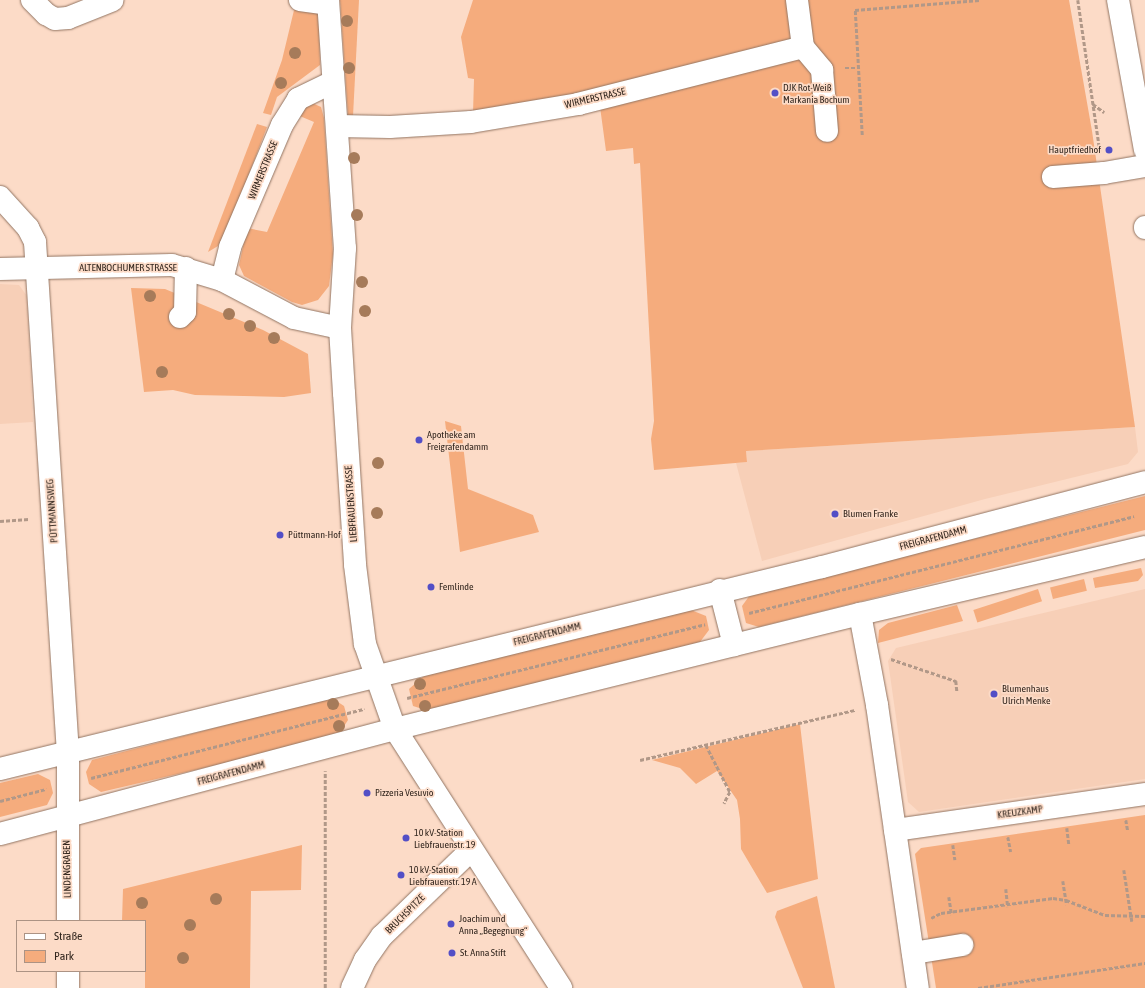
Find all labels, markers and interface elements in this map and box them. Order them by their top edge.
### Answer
place label: DJK Rot-Weiß Markania Bochum [783,81,850,104]
street label: WIRMERSTRASSE [563,85,627,111]
marker: DJK Rot-Weiß Markania Bochum [770,88,780,98]
street label: WIRMERSTRASSE [246,139,280,201]
place label: Hauptfriedhof [1049,144,1101,156]
marker: Hauptfriedhof [1104,145,1114,155]
street label: ALTENBOCHUMER STRASSE [79,262,177,274]
place label: Apotheke am Freigrafendamm [427,428,488,452]
marker: Apotheke am Freigrafendamm [414,435,424,445]
street label: LIEBFRAUENSTRASSE [342,465,360,543]
street label: PÜTTMANNSWEG [44,479,60,543]
place label: Blumen Franke [843,508,898,520]
marker: Blumen Franke [830,509,840,519]
street label: FREIGRAFENDAMM [898,523,968,553]
place label: Püttmann-Hof [288,529,341,541]
marker: Püttmann-Hof [275,530,285,540]
place label: Femlinde [439,581,474,593]
marker: Femlinde [426,582,436,592]
street label: FREIGRAFENDAMM [512,620,582,648]
place label: Blumenhaus Ulrich Menke [1002,682,1051,706]
marker: Blumenhaus Ulrich Menke [989,689,999,699]
street label: FREIGRAFENDAMM [196,758,266,788]
place label: Pizzeria Vesuvio [375,787,434,799]
marker: Pizzeria Vesuvio [362,788,372,798]
street label: KREUZKAMP [996,803,1044,821]
place label: 10 kV-Station Liebfrauenstr. 19 [414,826,475,850]
marker: 10 kV-Station Liebfrauenstr. 19 [401,833,411,843]
street label: LINDENGRABEN [60,840,74,898]
place label: 10 kV-Station Liebfrauenstr. 19 A [409,863,477,886]
marker: 10 kV-Station Liebfrauenstr. 19 A [396,870,406,880]
street label: BRUCHSPITZE [383,892,427,936]
place label: Joachim und Anna „Begegnung“ [459,912,528,936]
marker: Joachim und Anna „Begegnung“ [446,919,456,929]
legend [16,920,146,972]
text: Straße [54,929,82,943]
place label: St. Anna Stift [460,947,506,959]
marker: St. Anna Stift [447,948,457,958]
text: Park [54,949,74,963]

